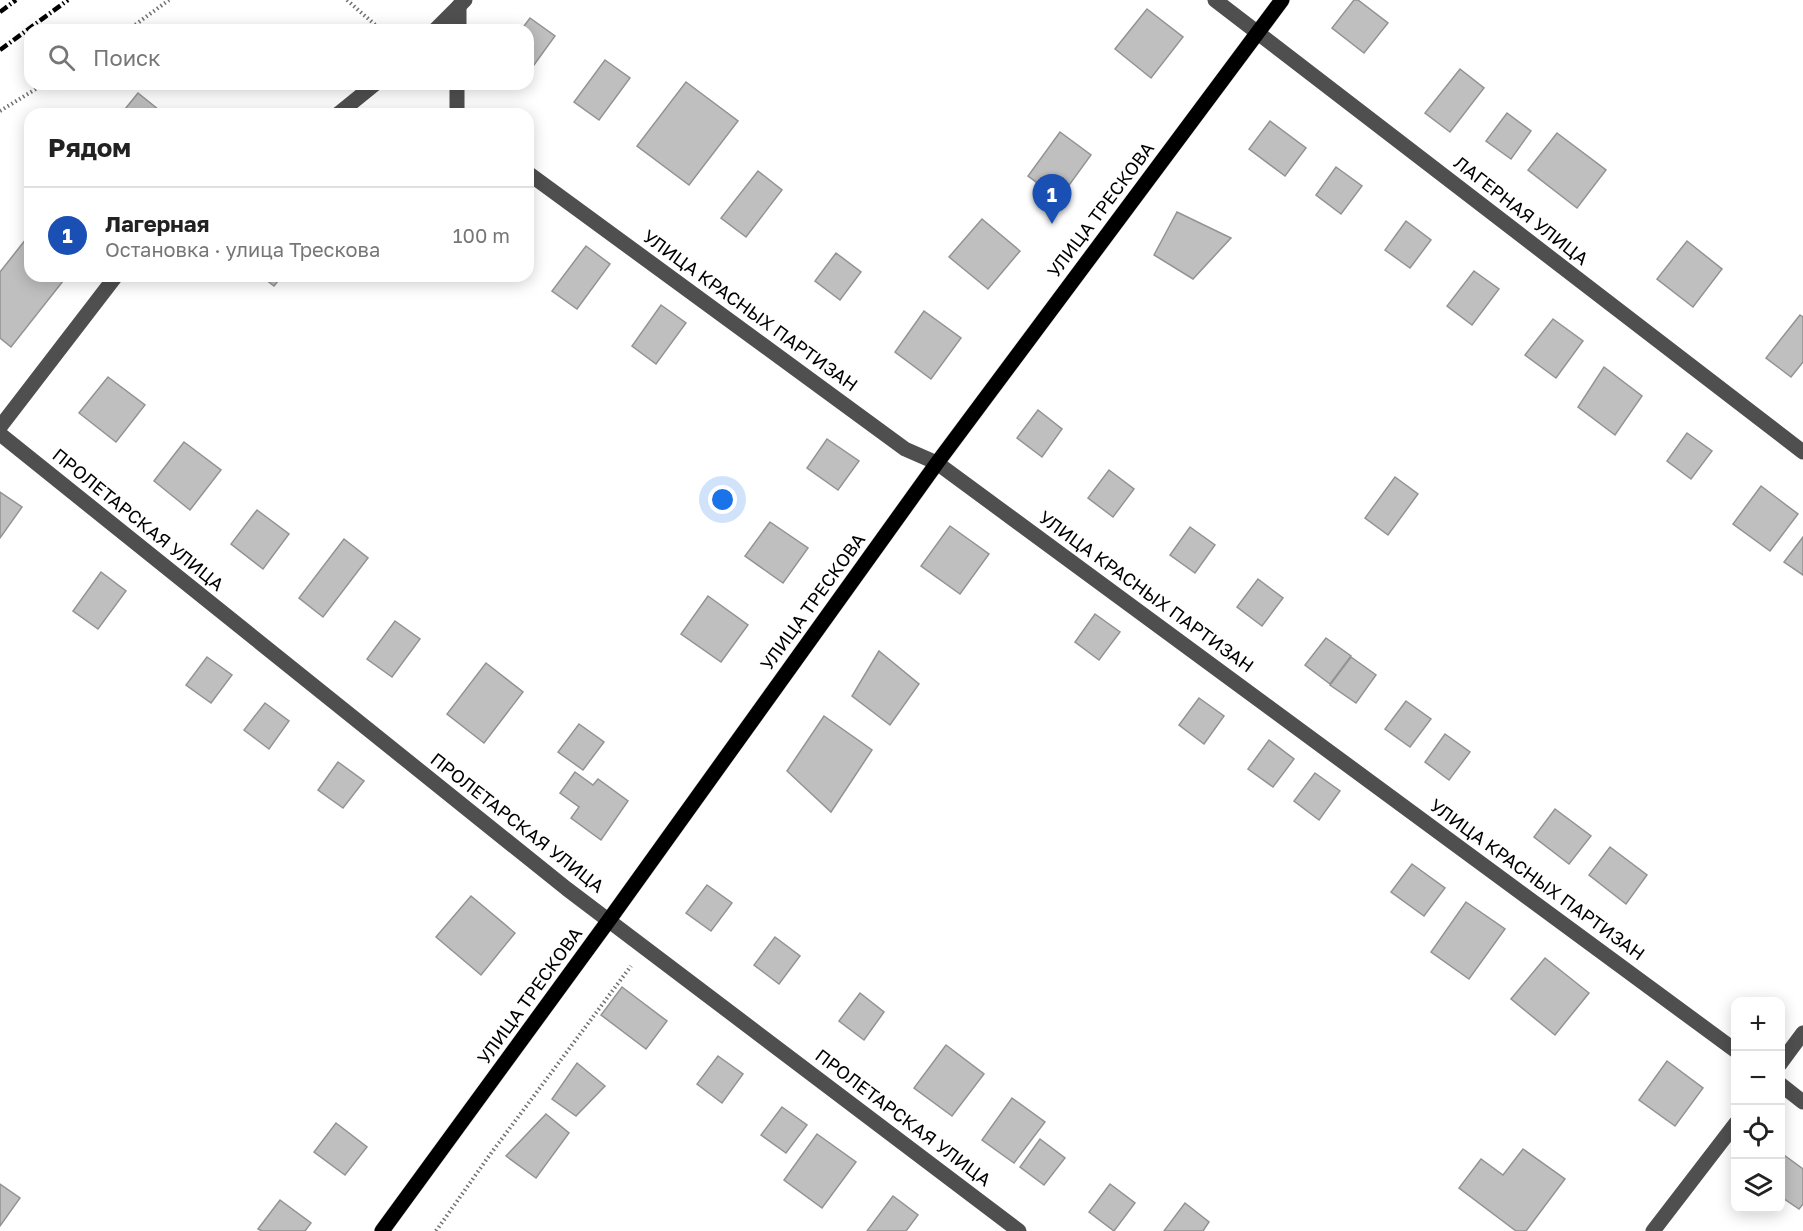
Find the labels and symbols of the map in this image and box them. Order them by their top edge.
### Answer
street label: УЛИЦА ТРЕСКОВА [1042,137,1158,281]
street label: ЛАГЕРНАЯ УЛИЦА [1450,151,1593,269]
pin: 1 [1032,174,1072,224]
street label: УЛИЦА КРАСНЫХ ПАРТИЗАН [639,225,862,396]
street label: ПРОЛЕТАРСКАЯ УЛИЦА [48,443,229,595]
your location [708,485,737,514]
street label: УЛИЦА КРАСНЫХ ПАРТИЗАН [1035,506,1258,677]
street label: УЛИЦА ТРЕСКОВА [755,529,869,674]
street label: ПРОЛЕТАРСКАЯ УЛИЦА [426,748,609,897]
street label: УЛИЦА КРАСНЫХ ПАРТИЗАН [1426,794,1649,965]
street label: УЛИЦА ТРЕСКОВА [472,923,586,1068]
street label: ПРОЛЕТАРСКАЯ УЛИЦА [811,1044,996,1190]

